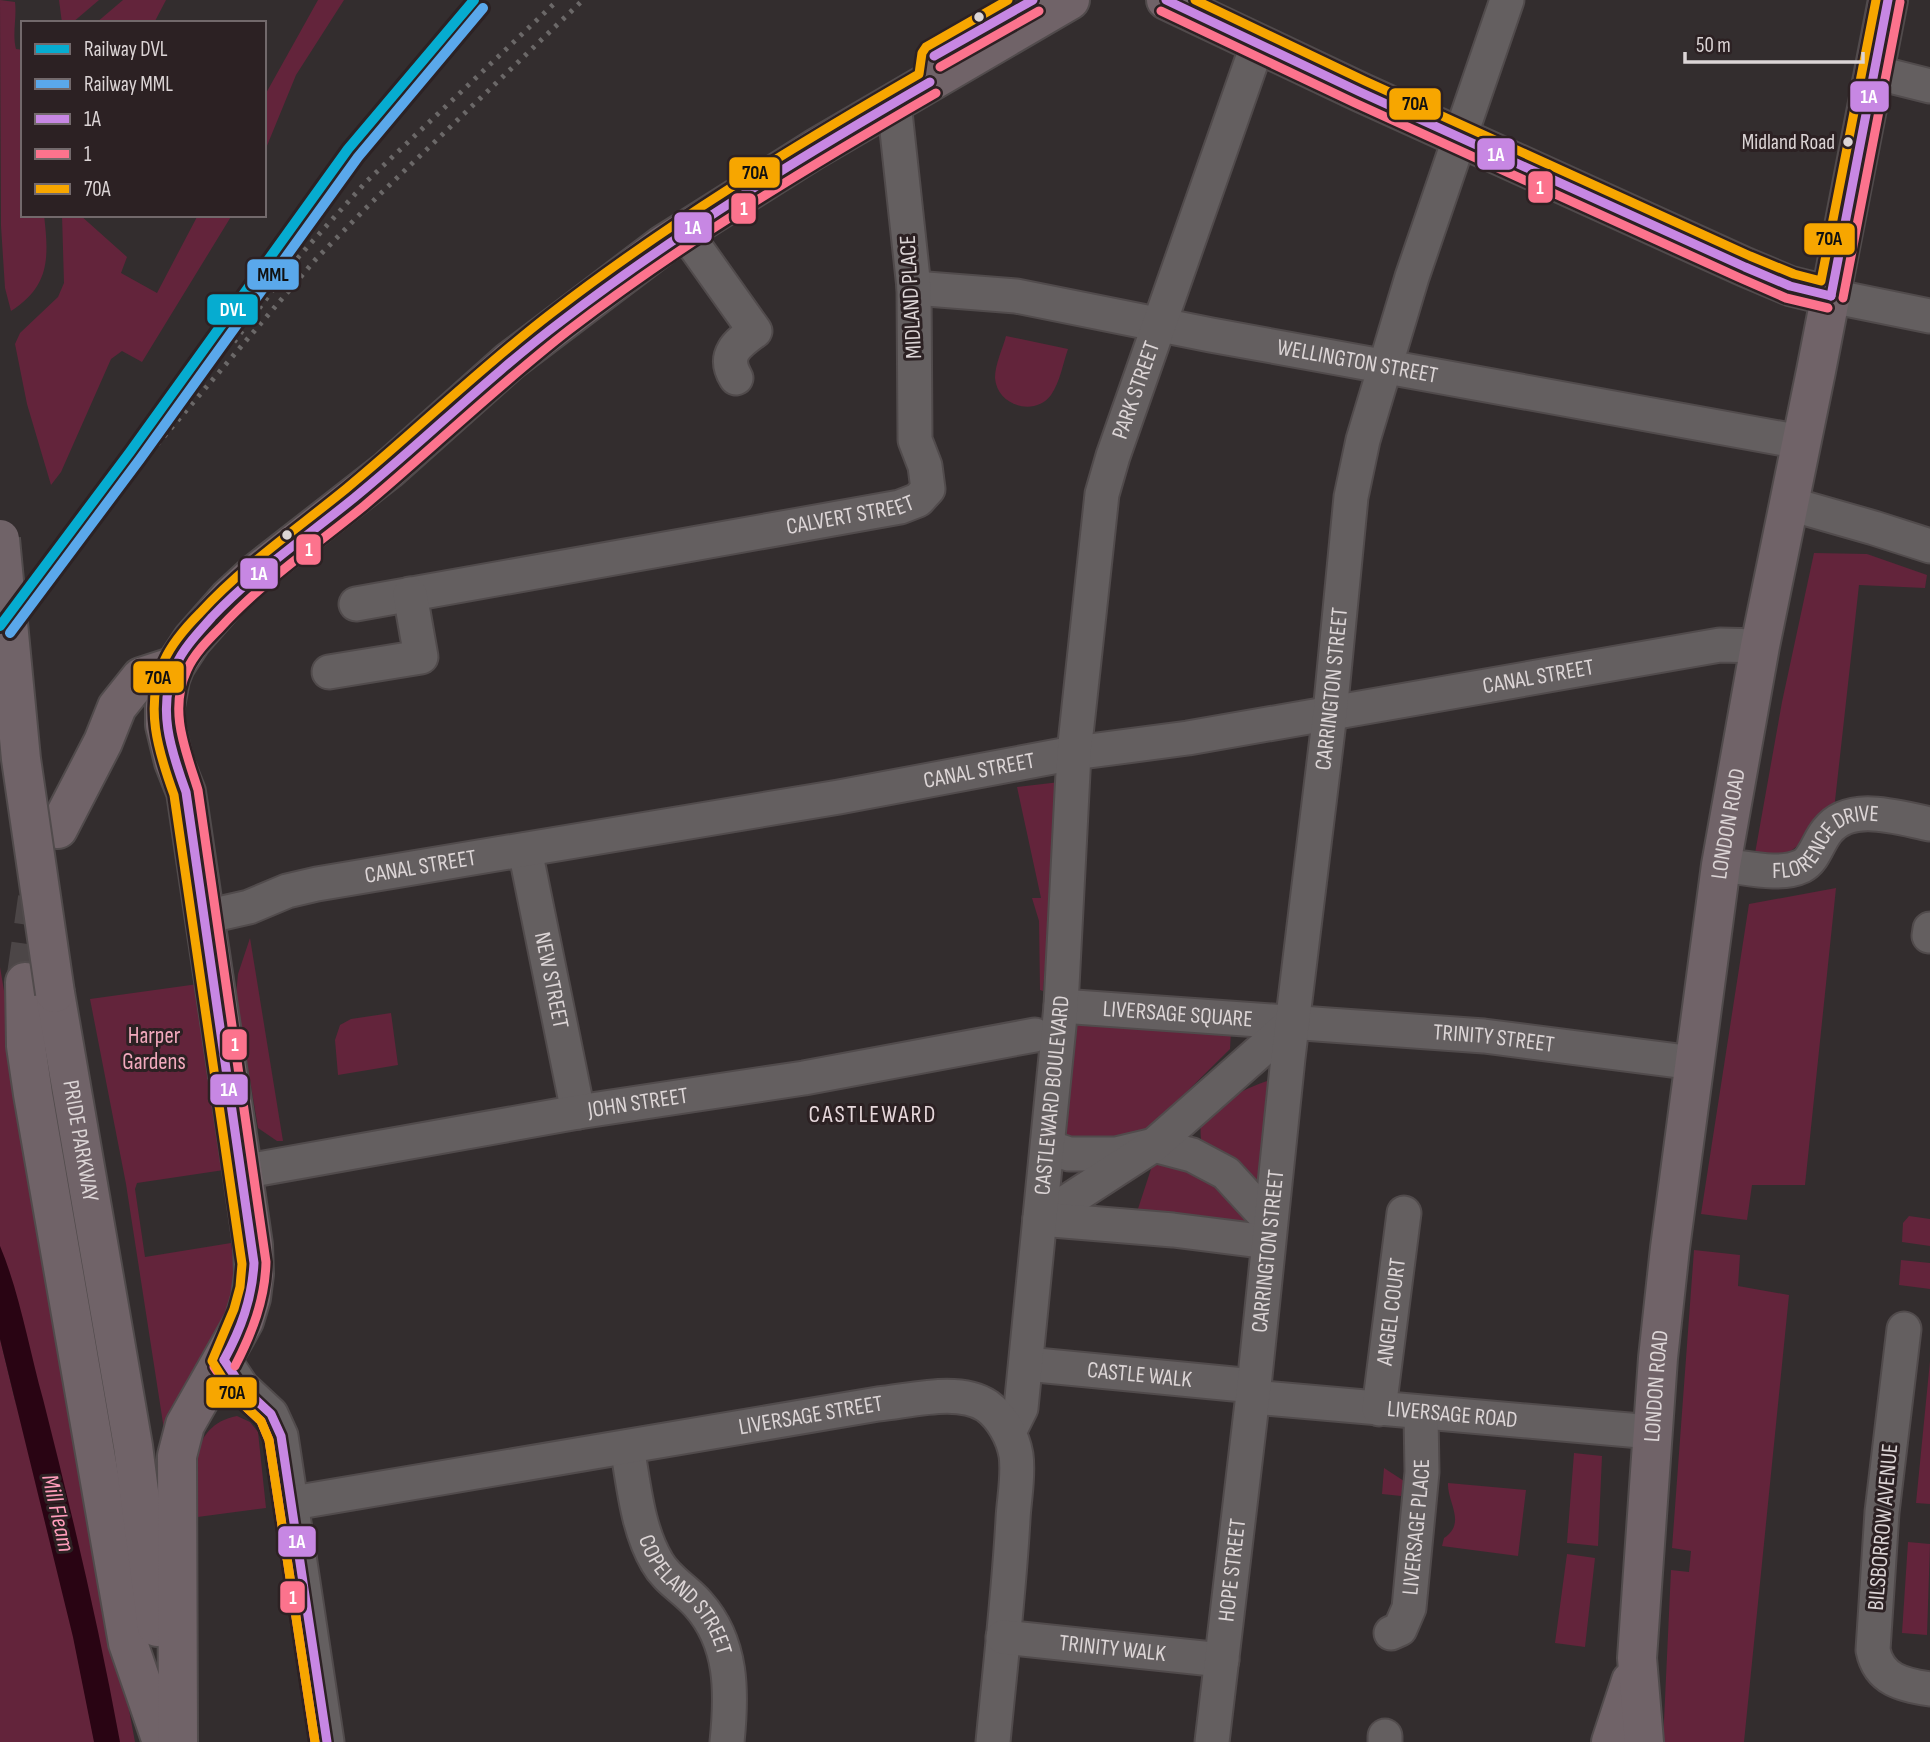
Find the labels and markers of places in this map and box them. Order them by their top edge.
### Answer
unlabelled marker [972,10,986,24]
place label: Midland Road [1742,130,1835,155]
marker: Midland Road [1841,135,1855,149]
unlabelled marker [280,528,294,542]

